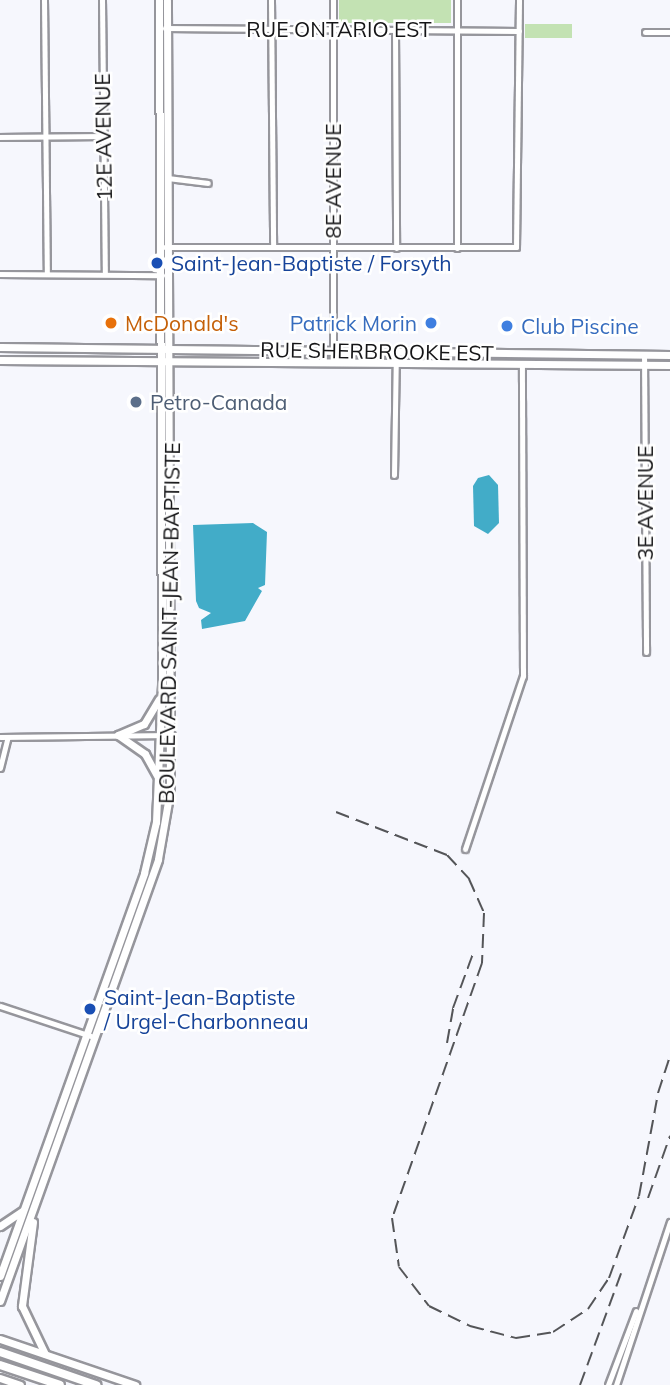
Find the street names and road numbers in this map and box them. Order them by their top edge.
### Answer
street label: RUE ONTARIO EST [246,16,432,42]
street label: 12E AVENUE [89,73,117,201]
street label: 8E AVENUE [320,123,346,239]
street label: RUE SHERBROOKE EST [260,336,494,366]
street label: BOULEVARD SAINT-JEAN-BAPTISTE [153,442,185,804]
street label: 3E AVENUE [632,445,658,561]

